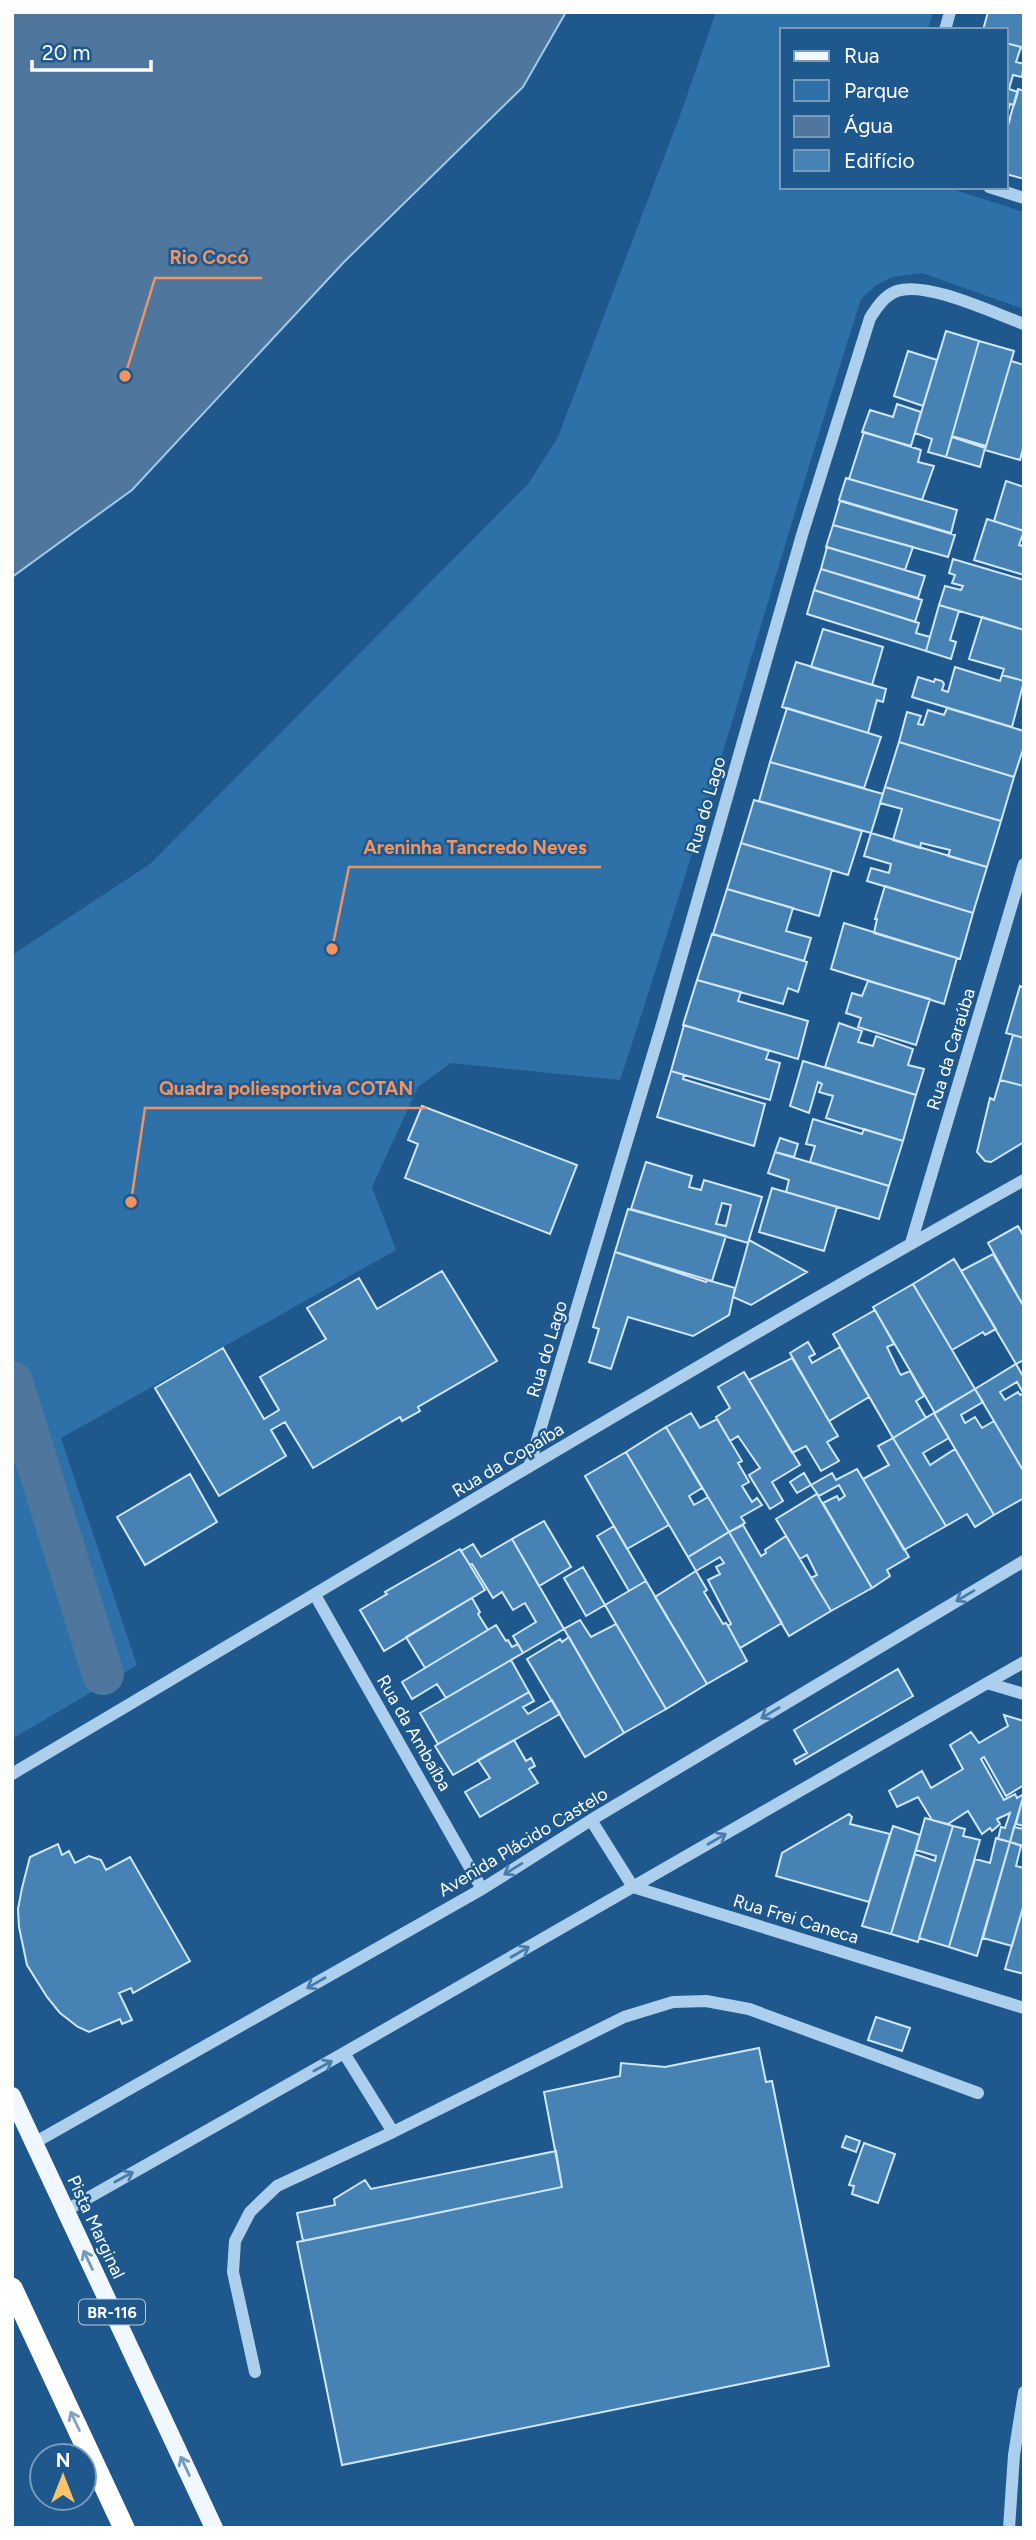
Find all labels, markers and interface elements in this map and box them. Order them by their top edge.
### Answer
scale bar [32,28,150,72]
legend [780,28,1008,189]
text: 20 m [42,40,90,65]
text: Rua [844,43,880,68]
text: Parque [844,78,909,103]
text: Água [844,113,893,138]
text: Edifício [844,148,915,173]
callout: Rio Cocó [155,238,262,278]
text: Rio Cocó [169,246,249,269]
street label: Rua do Lago [682,754,730,856]
callout: Areninha Tancredo Neves [349,827,601,867]
text: Areninha Tancredo Neves [363,836,587,859]
street label: Rua da Caraúba [922,985,980,1113]
callout: Quadra poliesportiva COTAN [145,1068,427,1108]
text: Quadra poliesportiva COTAN [159,1077,413,1100]
street label: Rua do Lago [522,1298,572,1400]
street label: Rua da Copaíba [448,1418,568,1502]
one-way arrow [956,1589,976,1603]
street label: Rua da Ambaíba [372,1671,456,1795]
one-way arrow [760,1706,780,1720]
street label: Avenida Plácido Castelo [434,1783,612,1901]
one-way arrow [706,1832,727,1845]
one-way arrow [504,1862,523,1877]
street label: Rua Frei Caneca [731,1889,861,1949]
one-way arrow [509,1945,529,1959]
one-way arrow [306,1977,327,1990]
one-way arrow [312,2059,332,2073]
one-way arrow [114,2170,134,2184]
street label: Pista Marginal [62,2172,130,2282]
one-way arrow [81,2250,94,2271]
road number: BR-116 [79,2300,145,2324]
one-way arrow [67,2411,80,2432]
north arrow [28,2442,98,2512]
text: N [56,2449,70,2472]
one-way arrow [177,2456,191,2477]

